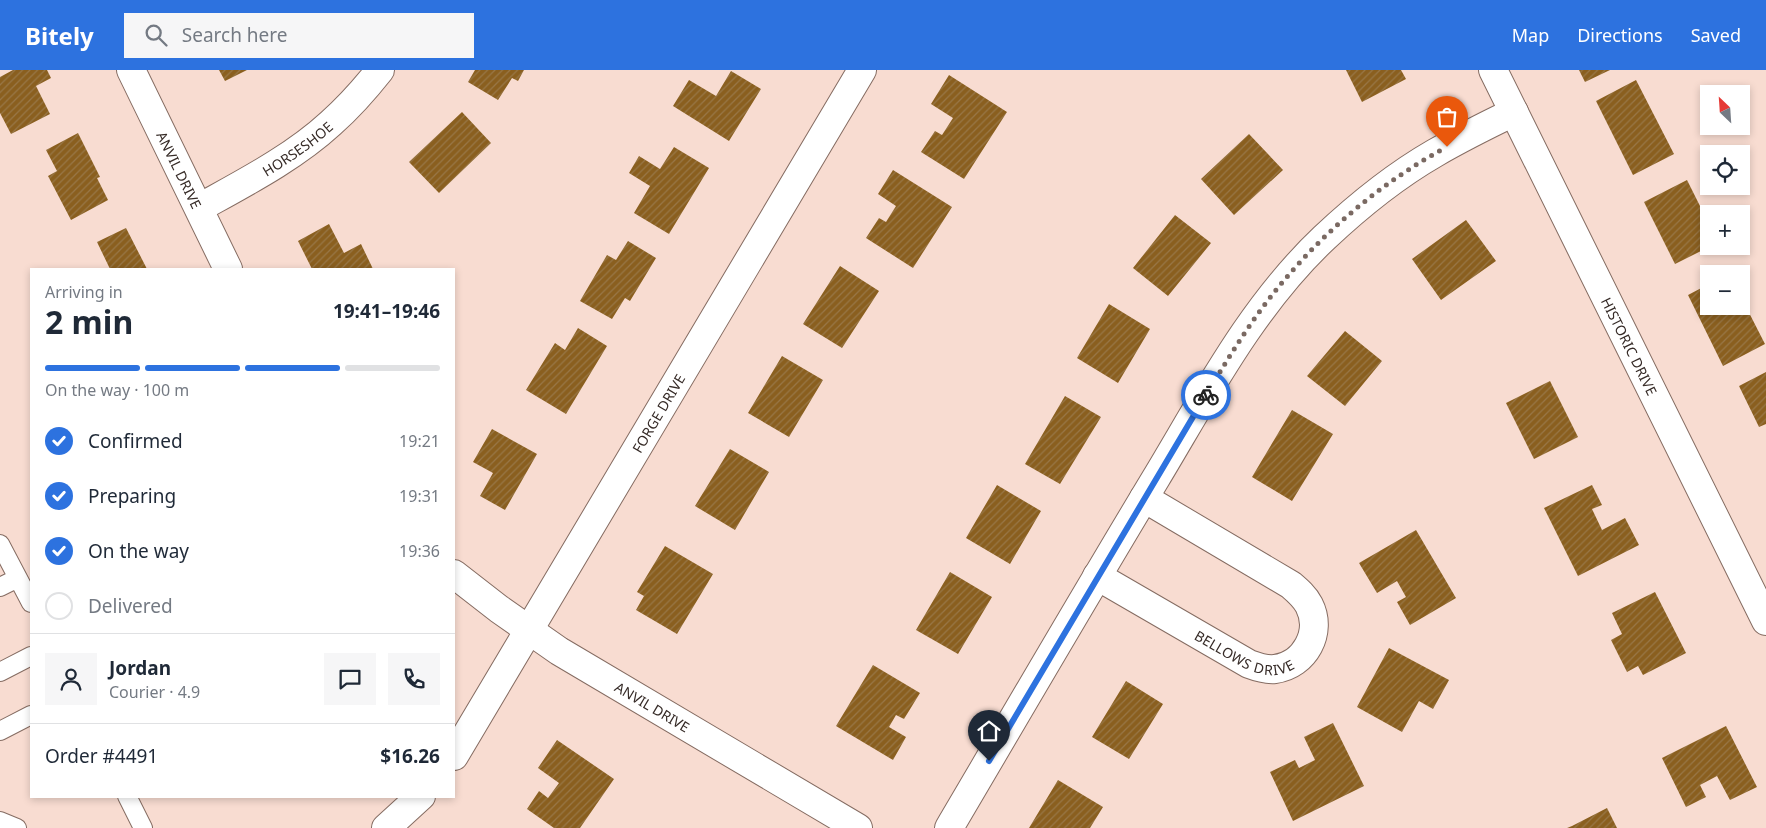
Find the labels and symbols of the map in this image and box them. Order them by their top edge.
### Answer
north arrow [1700,85,1750,135]
pin [1426,96,1468,147]
street label: HORSESHOE [258,117,336,180]
street label: ANVIL DRIVE [153,128,206,212]
street label: HISTORIC DRIVE [1597,294,1662,398]
street label: FORGE DRIVE [627,370,689,456]
courier [1181,370,1231,420]
street label: BELLOWS DRIVE [1192,625,1297,679]
street label: ANVIL DRIVE [612,677,693,736]
pin [968,710,1010,761]

